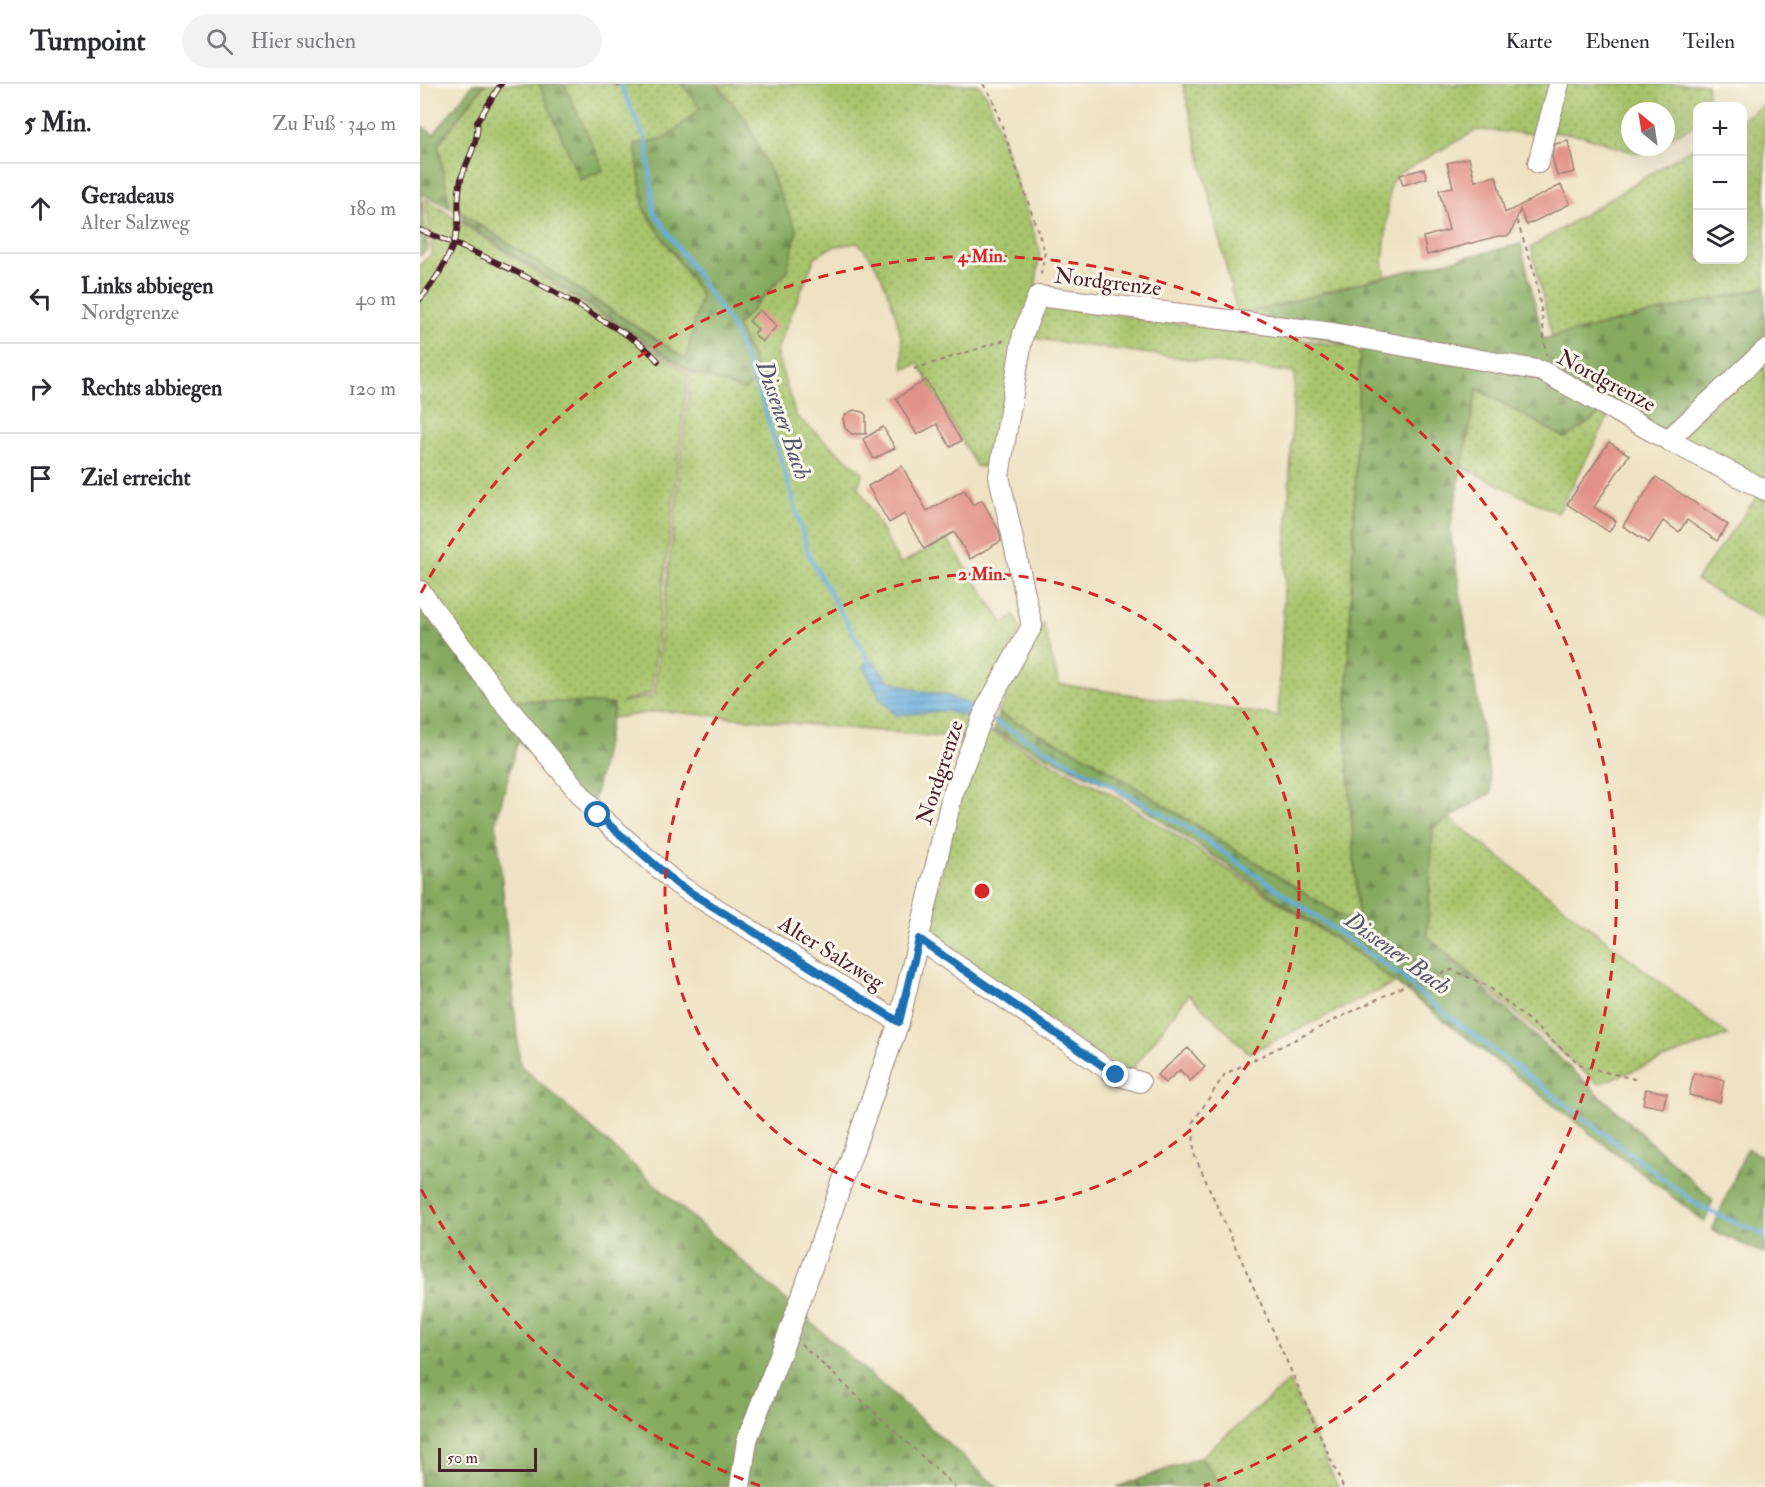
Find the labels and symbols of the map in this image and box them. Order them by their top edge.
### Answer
north arrow [1621,102,1675,156]
text: 4 Min. [957,245,1007,268]
street label: Nordgrenze [1053,262,1163,302]
street label: Nordgrenze [1552,343,1661,419]
water label: Dissener Bach [748,356,818,484]
text: 2 Min. [958,563,1006,586]
street label: Nordgrenze [910,717,970,828]
route start [584,801,610,827]
centre of rings [972,881,992,901]
water label: Dissener Bach [1338,904,1457,1002]
street label: Alter Salzweg [773,909,891,997]
route end [1102,1061,1128,1087]
scale bar [438,1445,537,1472]

